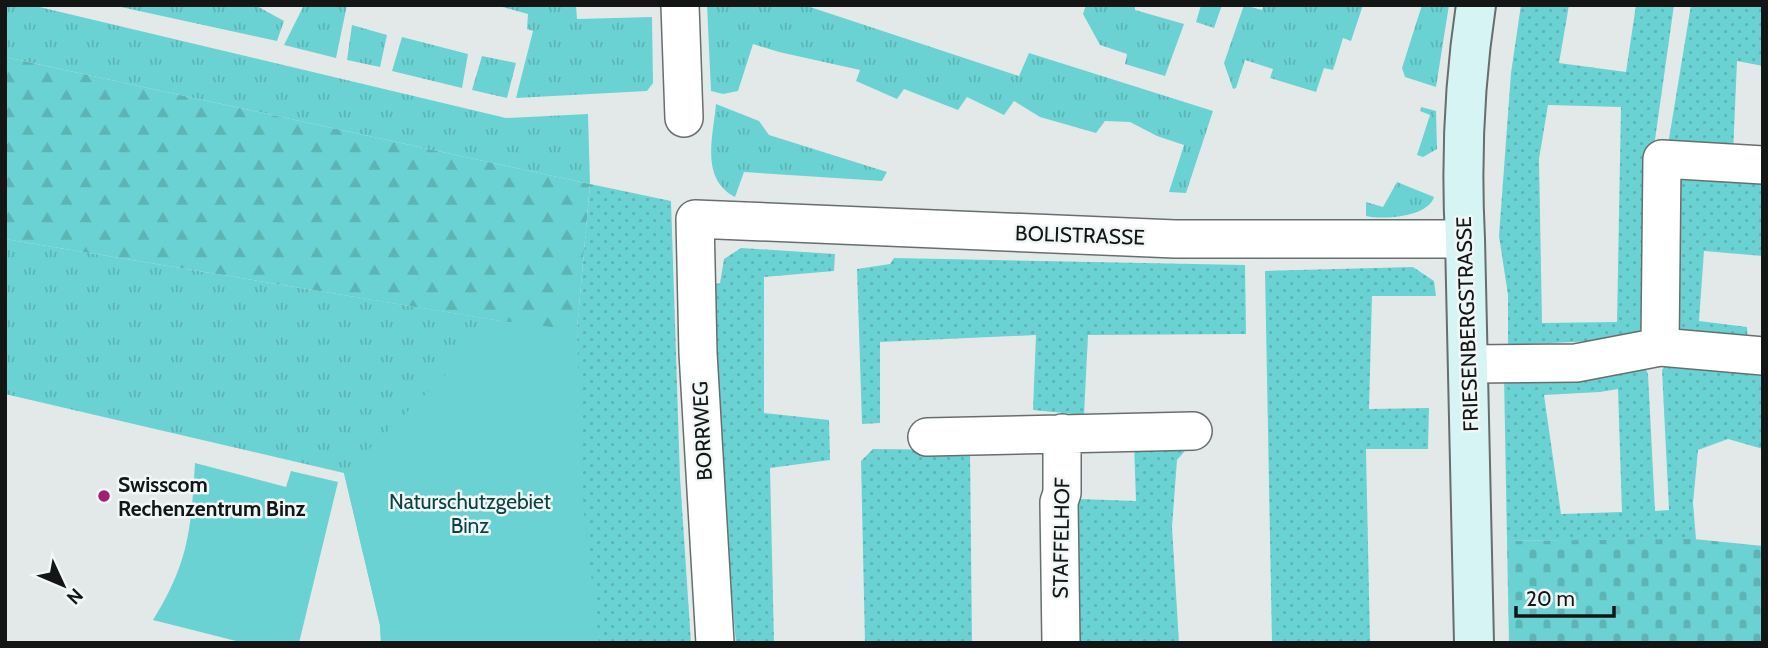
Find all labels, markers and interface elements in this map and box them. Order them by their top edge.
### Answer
street label: FRIESENBERGSTRASSE [1451,216,1483,432]
street label: BOLISTRASSE [1015,220,1145,250]
street label: BORRWEG [687,381,717,481]
place label: Swisscom Rechenzentrum Binz [118,472,306,521]
street label: STAFFELHOF [1047,477,1075,599]
marker: Swisscom Rechenzentrum Binz [96,488,112,504]
park label: Naturschutzgebiet Binz [389,489,551,538]
north arrow [28,550,98,620]
scale bar [1516,574,1614,618]
text: N [62,584,88,609]
text: 20 m [1526,586,1575,611]

